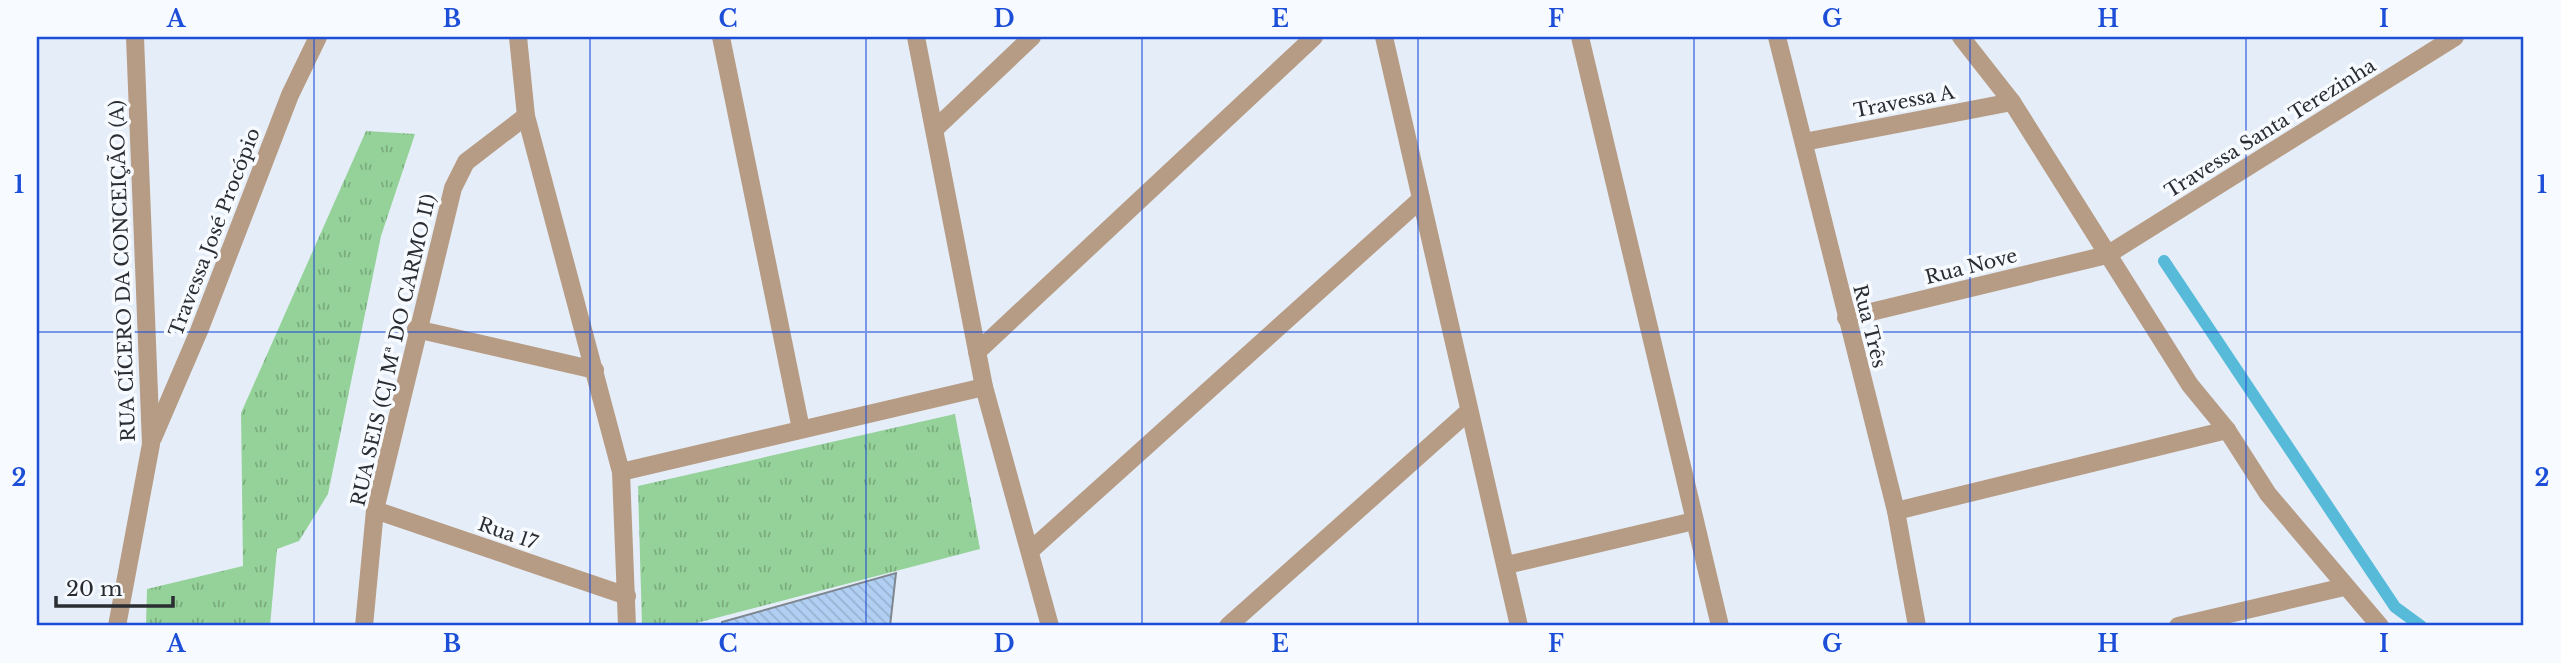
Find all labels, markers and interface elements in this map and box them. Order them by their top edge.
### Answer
text: A [166,5,187,33]
text: B [443,5,461,33]
text: C [719,5,737,33]
text: D [993,5,1015,33]
text: E [1271,5,1289,33]
text: F [1548,5,1564,33]
text: G [1822,5,1842,33]
text: H [2097,5,2119,33]
text: I [2379,5,2389,33]
street label: Travessa Santa Terezinha [2161,54,2380,203]
street label: Travessa A [1852,80,1957,123]
street label: RUA CÍCERO DA CONCEIÇÃO (A) [104,100,140,442]
street label: Travessa José Procópio [164,125,265,340]
text: 1 [14,171,24,199]
text: 1 [2537,171,2547,199]
street label: RUA SEIS (CJ Mª DO CARMO II) [346,192,441,508]
street label: Rua Nove [1923,244,2020,289]
street label: Rua Três [1848,282,1891,370]
text: 2 [12,464,26,492]
text: 2 [2535,464,2549,492]
street label: Rua 17 [475,513,541,555]
scale bar [56,565,173,609]
text: 20 m [66,576,123,602]
text: A [166,630,187,658]
text: B [443,630,461,658]
text: C [719,630,737,658]
text: D [993,630,1015,658]
text: E [1271,630,1289,658]
text: F [1548,630,1564,658]
text: G [1822,630,1842,658]
text: H [2097,630,2119,658]
text: I [2379,630,2389,658]

